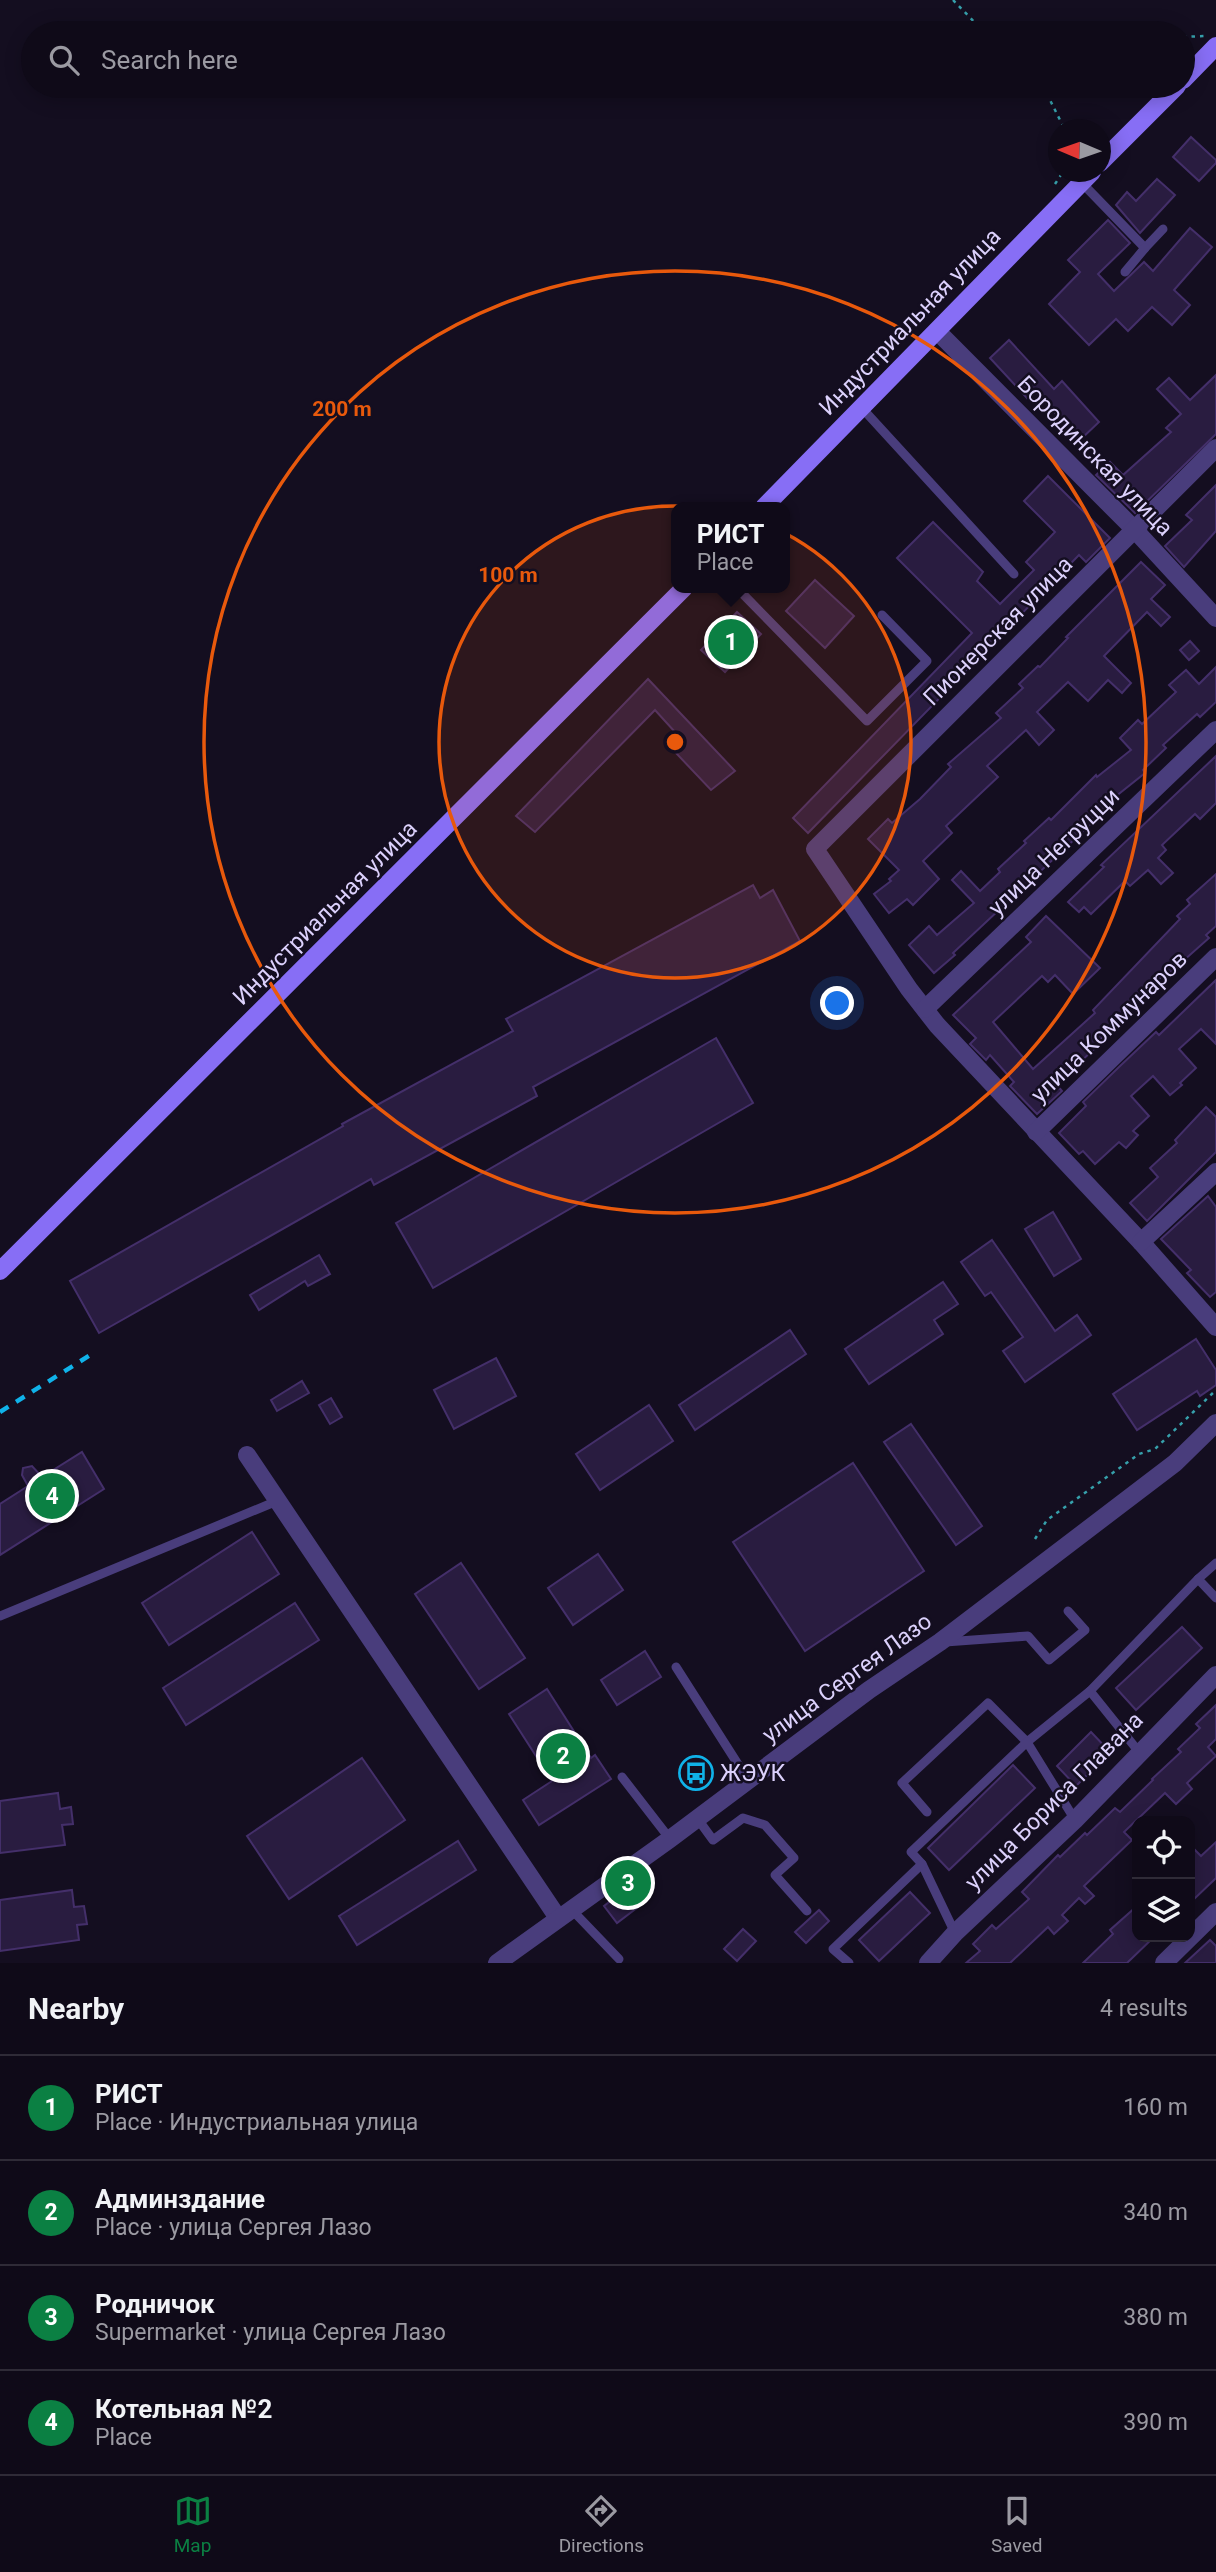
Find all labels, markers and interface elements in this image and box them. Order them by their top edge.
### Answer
search box [21,21,1195,98]
icon: search [45,41,83,79]
text: Search here [101,45,238,75]
north arrow [1048,119,1111,182]
street label: Индустриальная улица [814,223,1006,421]
street label: Бородинская улица [1012,370,1178,542]
text: 200 m [312,397,372,421]
popup [671,502,790,593]
text: РИСТ [697,519,764,549]
text: Place [697,549,754,576]
street label: Пионерская улица [918,551,1078,711]
text: 100 m [478,563,538,587]
pin: 1 [708,616,754,668]
centre of rings [663,730,687,754]
street label: улица Негруцци [983,783,1125,921]
street label: Индустриальная улица [227,815,423,1011]
street label: улица Коммунаров [1025,946,1193,1108]
your location [820,986,854,1020]
pin: 4 [29,1470,75,1522]
street label: улица Сергея Лазо [757,1608,937,1748]
street label: улица Бориса Главана [960,1707,1148,1895]
pin: 2 [540,1730,586,1782]
bus stop icon: ЖЭУК [677,1754,715,1792]
place label: ЖЭУК [720,1760,786,1787]
map controls [1132,1816,1195,1942]
button: locate [1132,1816,1195,1879]
pin: 3 [605,1857,651,1909]
button: layers [1132,1879,1195,1942]
text: Nearby [28,1991,124,2026]
text: 4 results [1100,1995,1188,2022]
text: РИСТ [95,2079,163,2109]
text: 1 [44,2094,58,2121]
text: 160 m [1123,2094,1188,2121]
text: Place · Индустриальная улица [95,2109,418,2136]
text: Админздание [95,2184,265,2214]
text: 2 [44,2199,58,2226]
text: 340 m [1123,2199,1188,2226]
text: Place · улица Сергея Лазо [95,2214,372,2241]
text: Родничок [95,2289,215,2319]
text: 3 [44,2304,58,2331]
text: 380 m [1123,2304,1188,2331]
text: Supermarket · улица Сергея Лазо [95,2319,446,2346]
text: Котельная №2 [95,2394,272,2424]
text: 4 [44,2409,58,2436]
text: 390 m [1123,2409,1188,2436]
text: Place [95,2424,152,2451]
tab: Map [174,2492,212,2557]
tab: Directions [559,2492,644,2557]
tab: Saved [991,2492,1042,2557]

